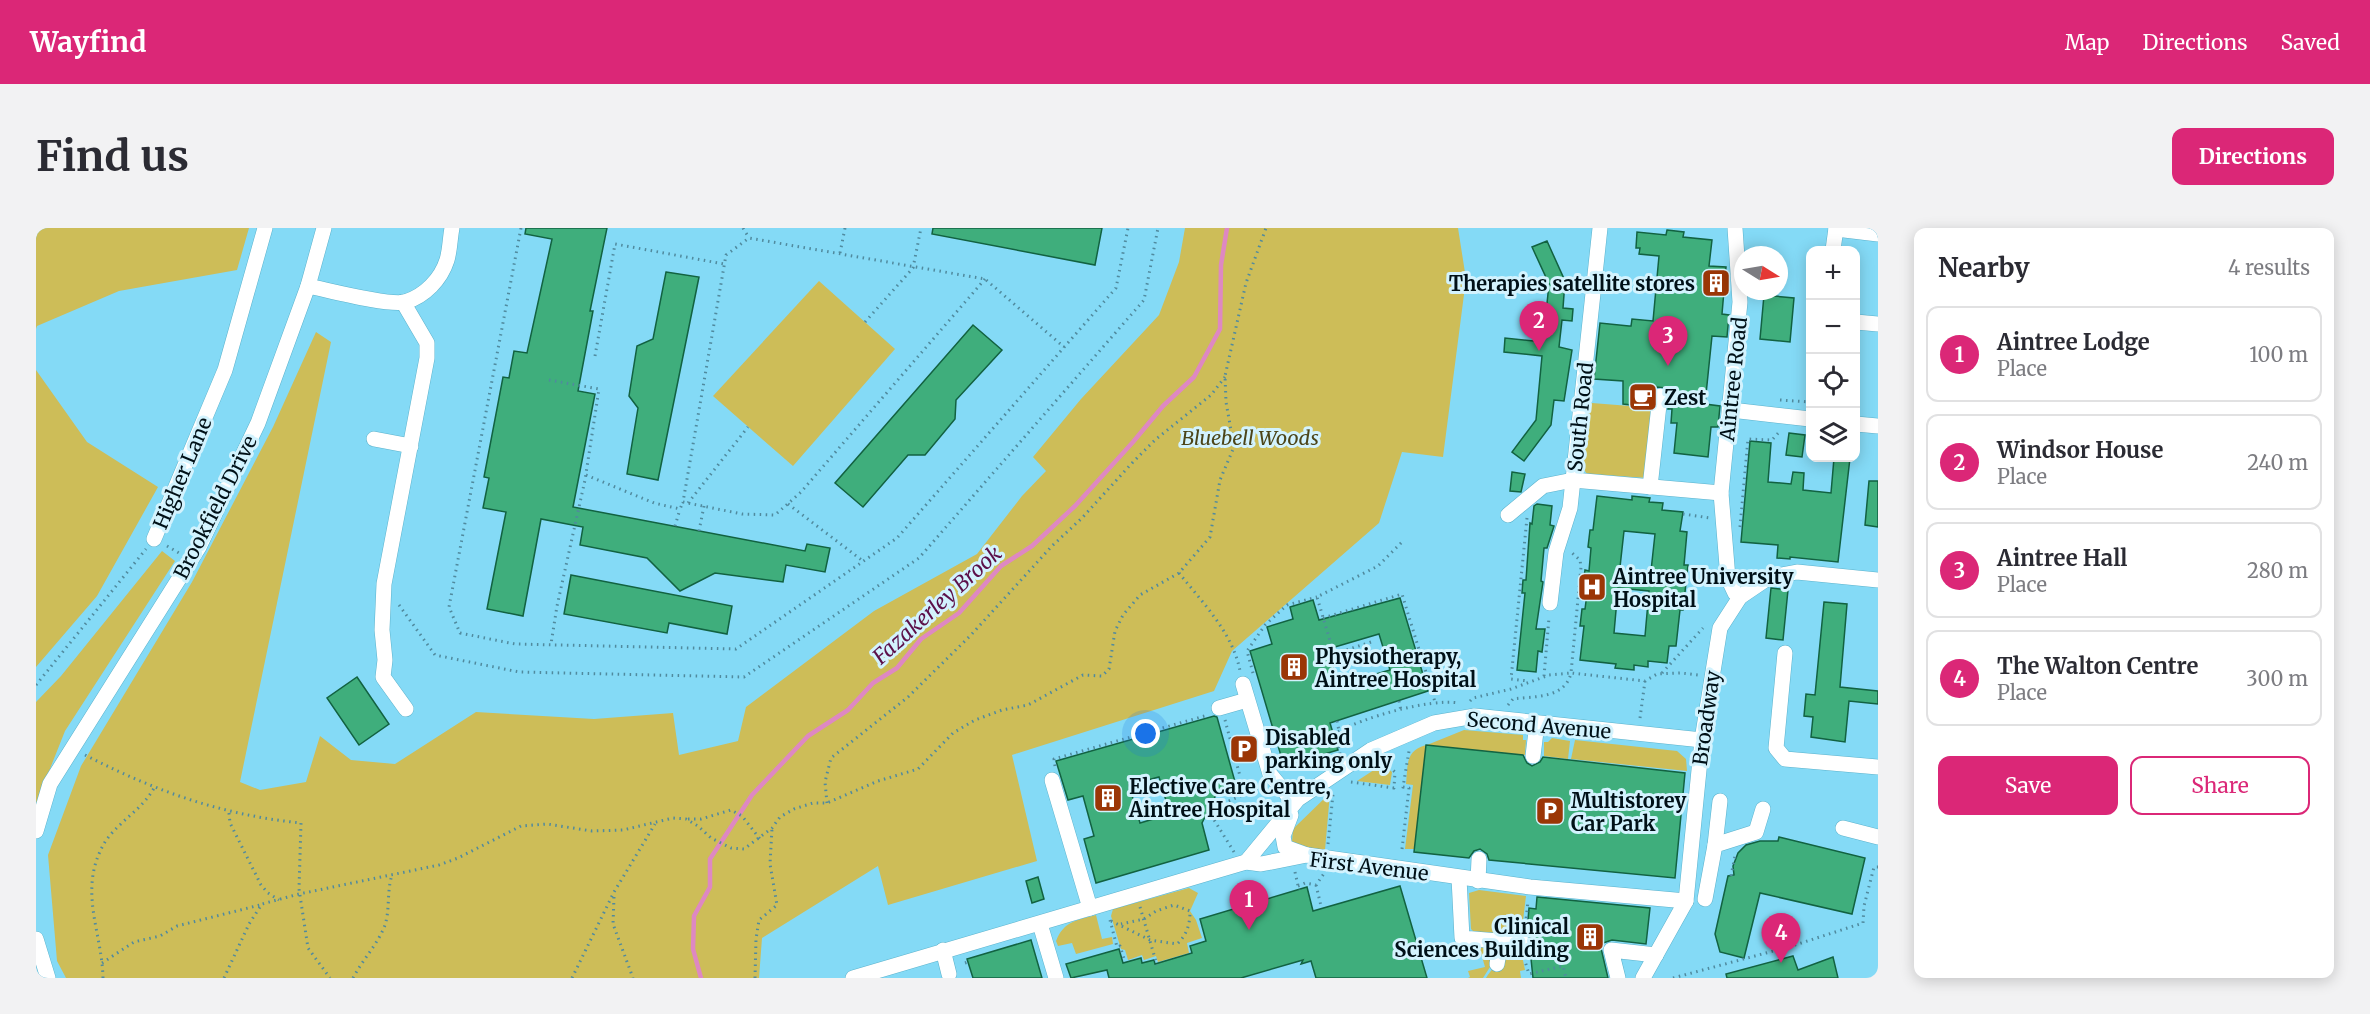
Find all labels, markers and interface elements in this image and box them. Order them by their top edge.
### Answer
text: Wayfind [30,24,146,60]
text: Map [2065,29,2109,56]
text: Directions [2142,29,2247,56]
text: Saved [2280,29,2340,56]
button: Directions [2172,128,2334,185]
text: Find us [36,130,189,182]
north arrow [1734,246,1788,300]
map controls [1806,246,1860,462]
button: + [1806,246,1860,300]
text: Nearby [1938,251,2030,284]
text: 4 results [2228,255,2310,280]
building icon: Therapies satellite stores [1700,267,1732,299]
place label: Therapies satellite stores [1449,271,1695,296]
button: − [1806,300,1860,354]
pin: 2 [1520,302,1558,351]
pin: 3 [1648,316,1688,366]
street label: Aintree Road [1714,316,1752,443]
text: Aintree Lodge [1997,328,2150,356]
text: 1 [1955,342,1964,367]
text: 100 m [2249,342,2308,367]
button: locate [1806,354,1860,408]
text: Place [1997,356,2047,381]
street label: South Road [1562,361,1598,473]
cafe icon: Zest [1627,381,1659,413]
place label: Zest [1664,385,1706,410]
button: layers [1806,408,1860,462]
street label: Higher Lane [147,413,217,533]
park label: Bluebell Woods [1181,425,1319,450]
street label: Brookfield Drive [168,431,262,583]
text: Windsor House [1997,436,2163,464]
text: 2 [1954,450,1965,475]
text: 240 m [2247,450,2308,475]
text: Place [1997,464,2047,489]
water label: Fazakerley Brook [866,540,1007,671]
text: Aintree Hall [1997,544,2127,572]
text: 3 [1954,558,1965,583]
text: 280 m [2247,558,2308,583]
place label: Aintree University Hospital [1612,564,1794,612]
hospital icon: Aintree University Hospital [1576,571,1608,603]
text: Place [1997,572,2047,597]
place label: Physiotherapy, Aintree Hospital [1314,644,1477,692]
building icon: Physiotherapy, Aintree Hospital [1278,651,1310,683]
text: The Walton Centre [1997,652,2198,680]
text: 4 [1953,666,1966,691]
text: 300 m [2246,666,2308,691]
street label: Broadway [1687,669,1725,767]
text: Place [1997,680,2047,705]
street label: Second Avenue [1466,706,1612,744]
your location [1131,719,1160,748]
place label: Disabled parking only [1265,725,1392,773]
parking icon: Disabled parking only [1228,733,1260,765]
button: Save [1938,756,2118,815]
button: Share [2130,756,2310,815]
place label: Elective Care Centre, Aintree Hospital [1128,774,1331,822]
building icon: Elective Care Centre, Aintree Hospital [1092,782,1124,814]
place label: Multistorey Car Park [1571,788,1686,836]
parking icon: Multistorey Car Park [1534,795,1566,827]
street label: First Avenue [1308,846,1430,886]
pin: 1 [1230,880,1268,930]
place label: Clinical Sciences Building [1394,914,1569,962]
pin: 4 [1762,914,1800,963]
building icon: Clinical Sciences Building [1574,921,1606,953]

